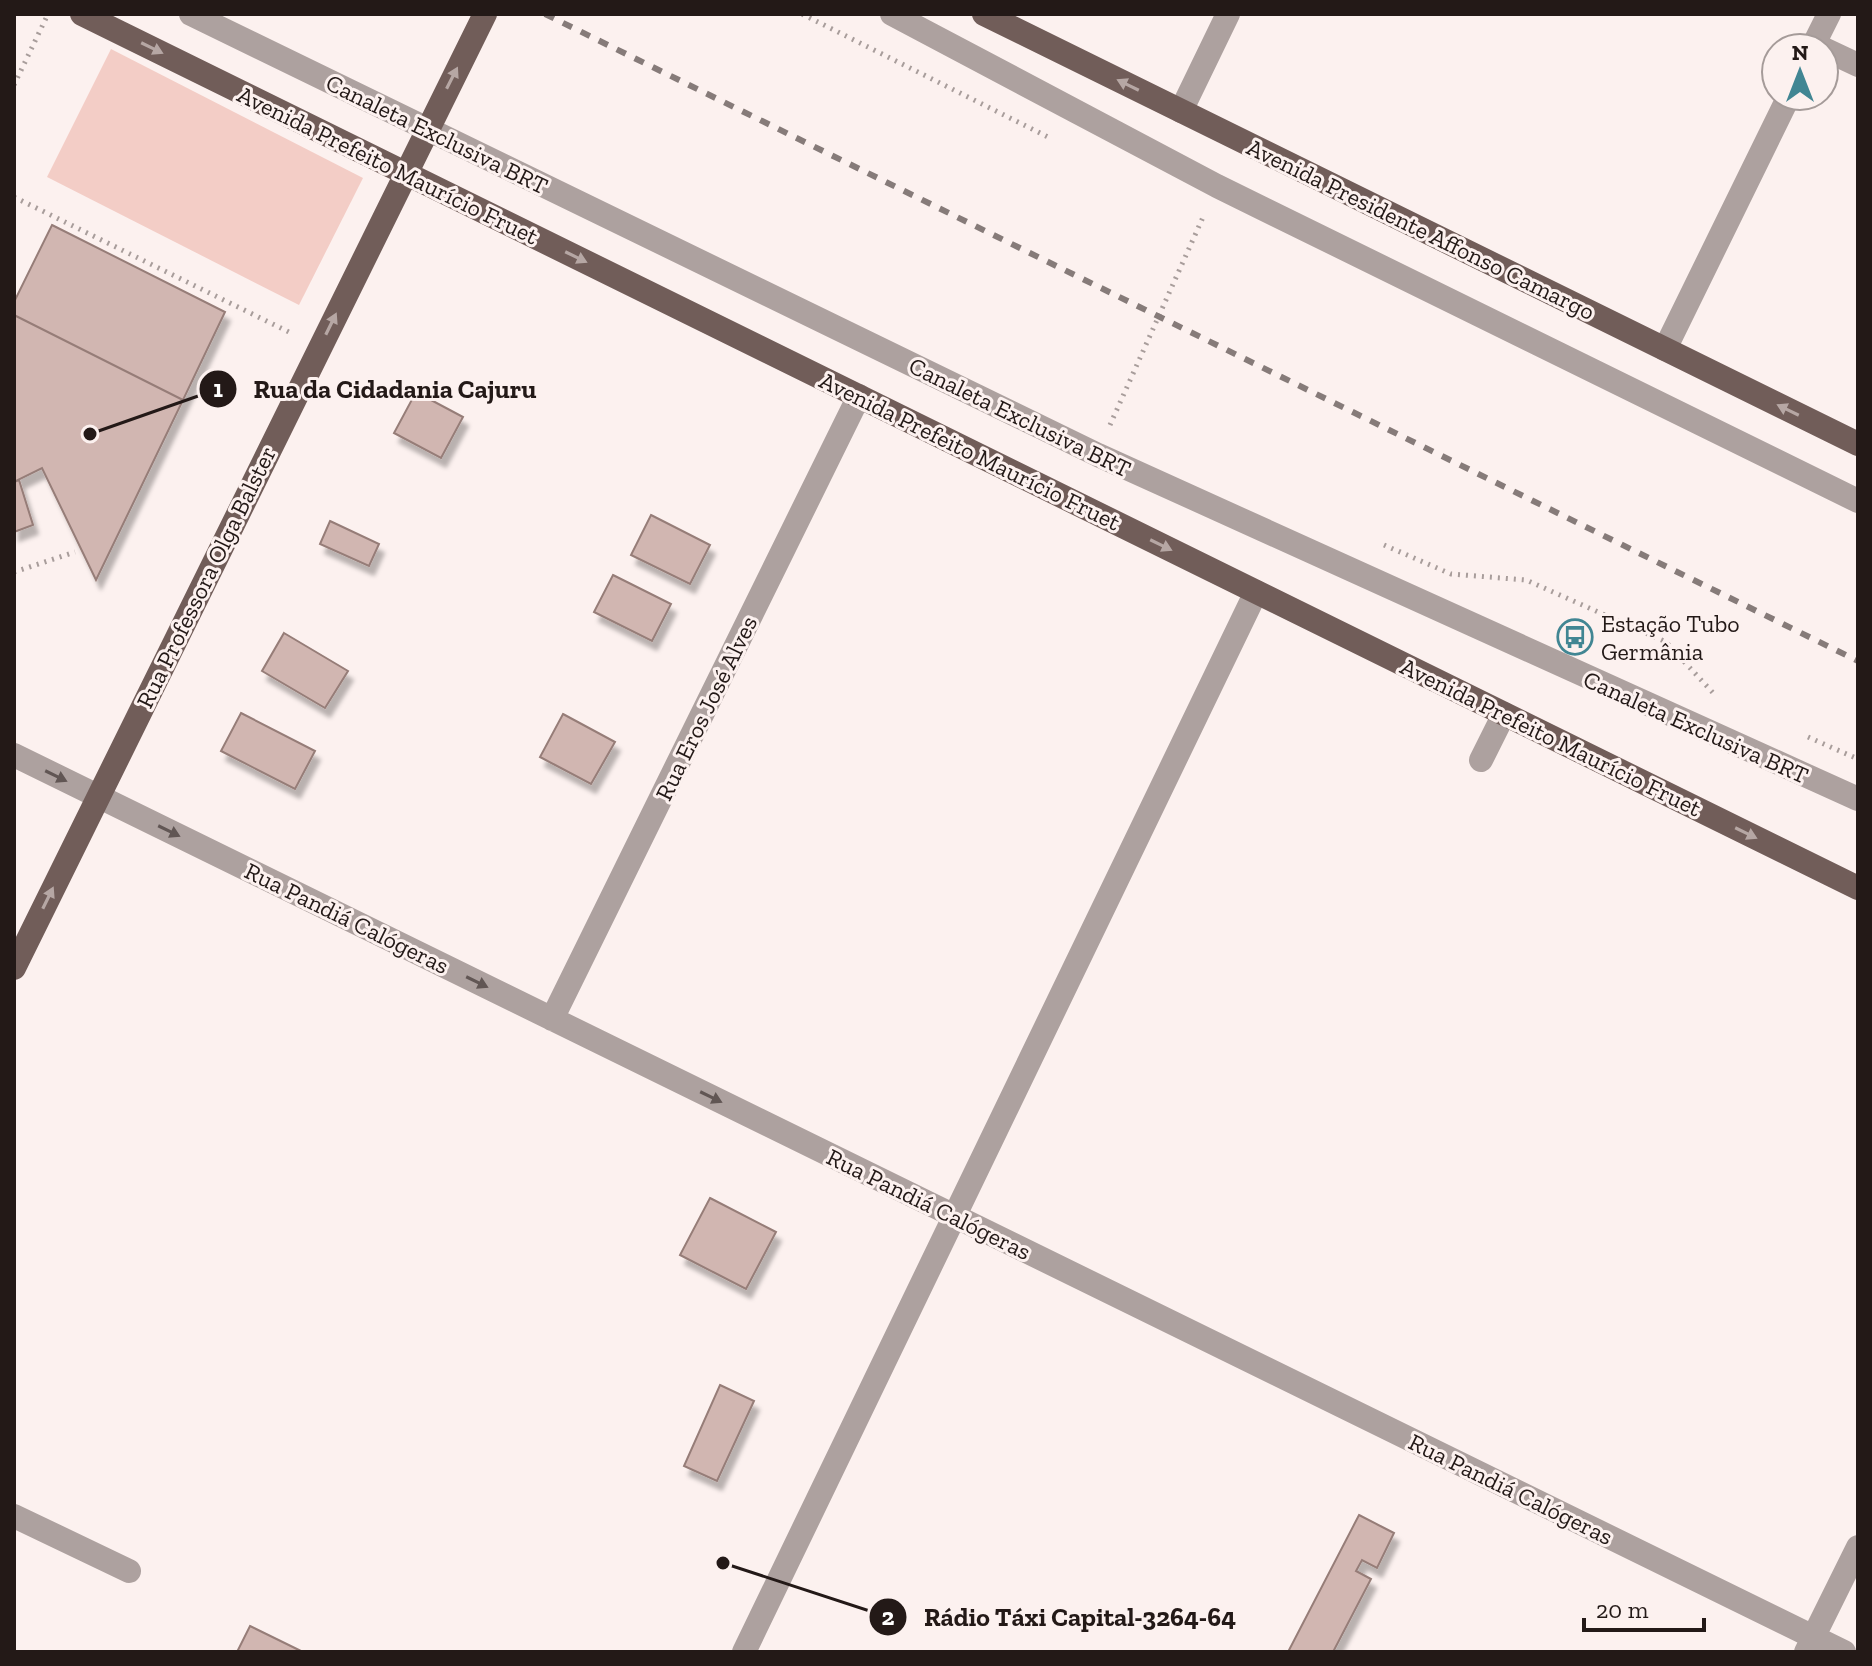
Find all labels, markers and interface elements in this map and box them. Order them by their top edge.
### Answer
north arrow [1760,32,1840,112]
text: N [1792,39,1809,66]
one-way arrow [140,42,163,55]
one-way arrow [446,67,459,90]
street label: Canaleta Exclusiva BRT [321,68,553,200]
one-way arrow [1116,78,1139,92]
street label: Avenida Prefeito Maurício Fruet [233,79,543,251]
street label: Avenida Presidente Affonso Camargo [1242,132,1600,326]
one-way arrow [564,250,587,264]
one-way arrow [324,313,338,336]
street label: Canaleta Exclusiva BRT [904,351,1136,483]
callout: Rua da Cidadania Cajuru [198,364,552,414]
street label: Avenida Prefeito Maurício Fruet [815,365,1125,537]
text: Rua da Cidadania Cajuru [254,373,536,405]
text: 1 [213,374,223,403]
one-way arrow [1776,403,1800,417]
street label: Rua Professora Olga Balster [130,441,282,713]
one-way arrow [1149,538,1172,552]
place label: Estação Tubo Germânia [1601,609,1740,666]
street label: Rua Eros José Alves [649,611,763,805]
bus stop icon: Estação Tubo Germânia [1556,618,1594,656]
street label: Avenida Prefeito Maurício Fruet [1396,651,1706,823]
street label: Canaleta Exclusiva BRT [1579,664,1813,790]
one-way arrow [45,769,68,782]
one-way arrow [157,824,180,838]
one-way arrow [1734,826,1757,840]
street label: Rua Pandiá Calógeras [240,856,454,980]
one-way arrow [42,887,55,910]
one-way arrow [466,975,489,989]
one-way arrow [699,1090,722,1104]
street label: Rua Pandiá Calógeras [822,1142,1036,1266]
street label: Rua Pandiá Calógeras [1404,1427,1618,1551]
scale bar [1584,1582,1704,1632]
callout: Rádio Táxi Capital-3264-64 [868,1592,1252,1642]
text: 20 m [1596,1595,1649,1624]
text: Rádio Táxi Capital-3264-64 [924,1601,1236,1633]
text: 2 [882,1602,895,1631]

